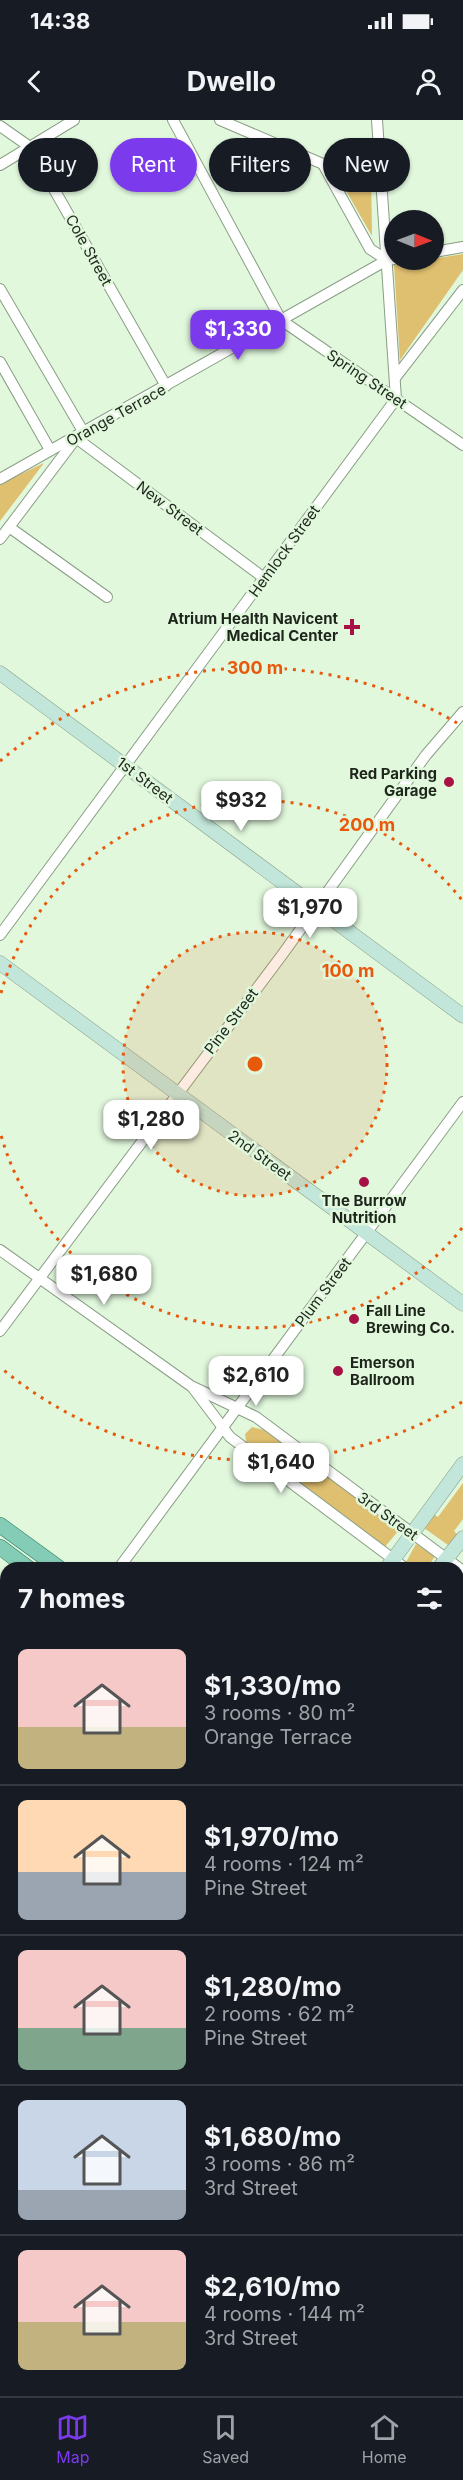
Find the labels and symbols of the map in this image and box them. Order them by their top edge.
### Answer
north arrow [384,210,444,270]
street label: Cole Street [62,211,116,289]
pin: $1,330 [189,310,287,361]
street label: Spring Street [323,345,411,413]
street label: Orange Terrace [63,380,169,450]
street label: New Street [133,477,207,539]
street label: Hemlock Street [244,501,324,601]
place label: Atrium Health Navicent Medical Center [168,609,338,645]
marker: Atrium Health Navicent Medical Center [343,618,361,636]
text: 300 m [227,657,283,678]
street label: 1st Street [113,753,177,807]
place label: Red Parking Garage [349,764,437,800]
marker: Red Parking Garage [442,775,456,789]
pin: $932 [205,781,277,832]
text: 200 m [339,814,395,835]
pin: $1,970 [261,888,359,939]
text: 100 m [322,960,374,981]
street label: Pine Street [200,984,262,1058]
centre of rings [245,1054,265,1074]
pin: $1,280 [102,1100,200,1151]
street label: 2nd Street [225,1126,295,1184]
marker: The Burrow Nutrition [357,1175,371,1189]
place label: The Burrow Nutrition [322,1191,407,1227]
street label: Plum Street [291,1254,355,1330]
pin: $1,680 [55,1255,153,1306]
place label: Fall Line Brewing Co. [366,1301,455,1337]
marker: Fall Line Brewing Co. [347,1312,361,1326]
place label: Emerson Ballroom [350,1353,415,1389]
pin: $2,610 [207,1356,305,1407]
marker: Emerson Ballroom [331,1364,345,1378]
pin: $1,640 [232,1443,330,1494]
street label: 3rd Street [354,1488,422,1544]

